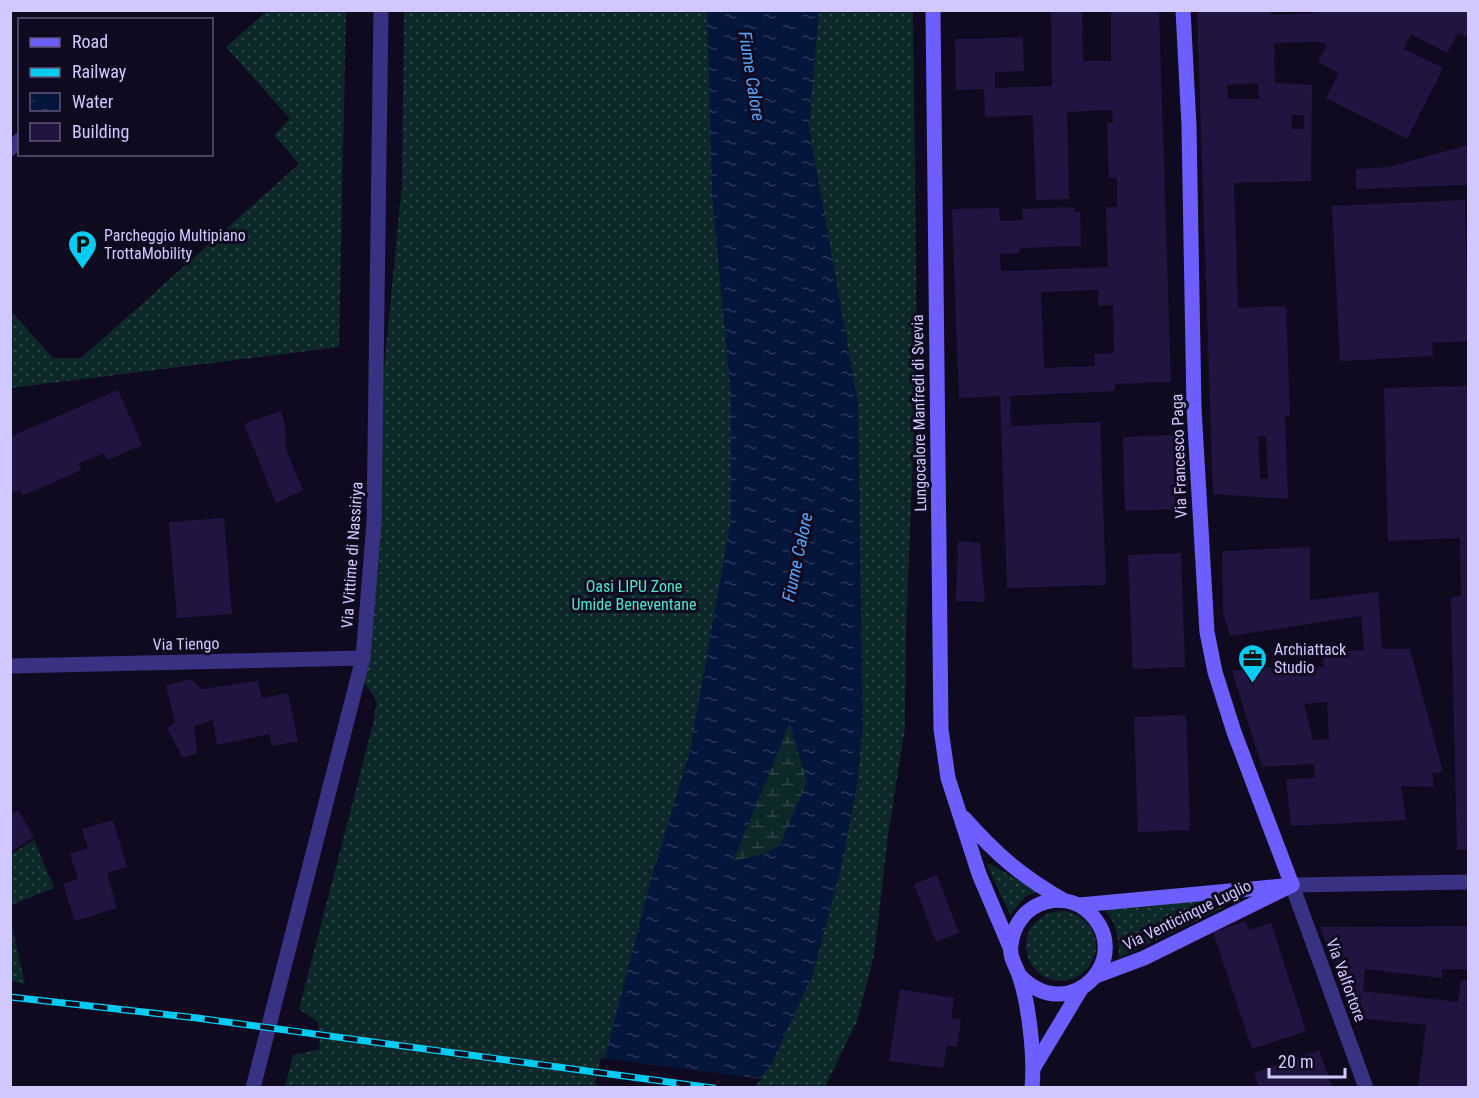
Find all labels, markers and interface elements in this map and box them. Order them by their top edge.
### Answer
legend [18,18,213,156]
water label: Fiume Calore [735,30,769,122]
text: Road [72,31,108,52]
text: Railway [72,61,127,82]
text: Water [72,91,114,112]
text: Building [72,121,129,142]
place label: Parcheggio Multipiano TrottaMobility [104,226,246,263]
parking icon: Parcheggio Multipiano TrottaMobility [67,228,99,270]
street label: Lungocalore Manfredi di Svevia [908,314,930,512]
street label: Via Francesco Paga [1167,393,1191,519]
street label: Via Vittime di Nassiriya [337,481,367,629]
water label: Fiume Calore [777,510,817,604]
park label: Oasi LIPU Zone Umide Beneventane [572,577,696,614]
street label: Via Tiengo [152,634,220,654]
place label: Archiattack Studio [1274,640,1347,677]
office icon: Archiattack Studio [1237,642,1269,684]
street label: Via Venticinque Luglio [1120,876,1254,954]
street label: Via Valfortore [1322,936,1370,1024]
scale bar [1269,1041,1346,1079]
text: 20 m [1278,1051,1313,1072]

